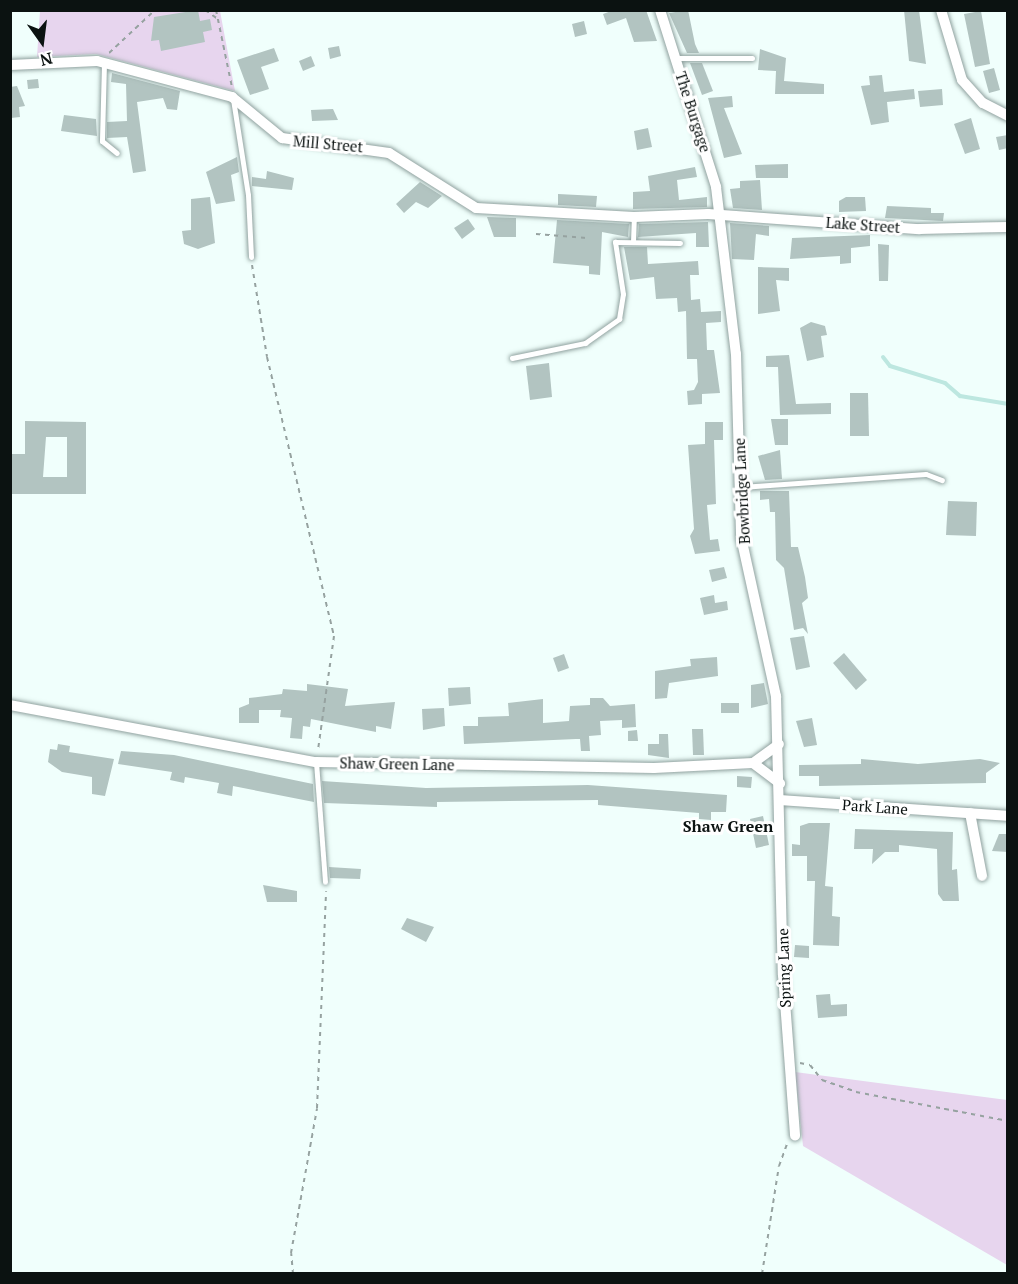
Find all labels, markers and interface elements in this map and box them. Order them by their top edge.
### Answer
north arrow [12,12,72,72]
text: N [38,47,55,72]
street label: The Burgage [671,69,715,155]
street label: Mill Street [292,132,364,156]
street label: Lake Street [825,213,901,237]
street label: Bowbridge Lane [730,437,754,545]
street label: Shaw Green Lane [339,754,455,774]
street label: Park Lane [841,796,909,818]
district label: Shaw Green [683,816,773,836]
street label: Spring Lane [774,928,794,1008]

